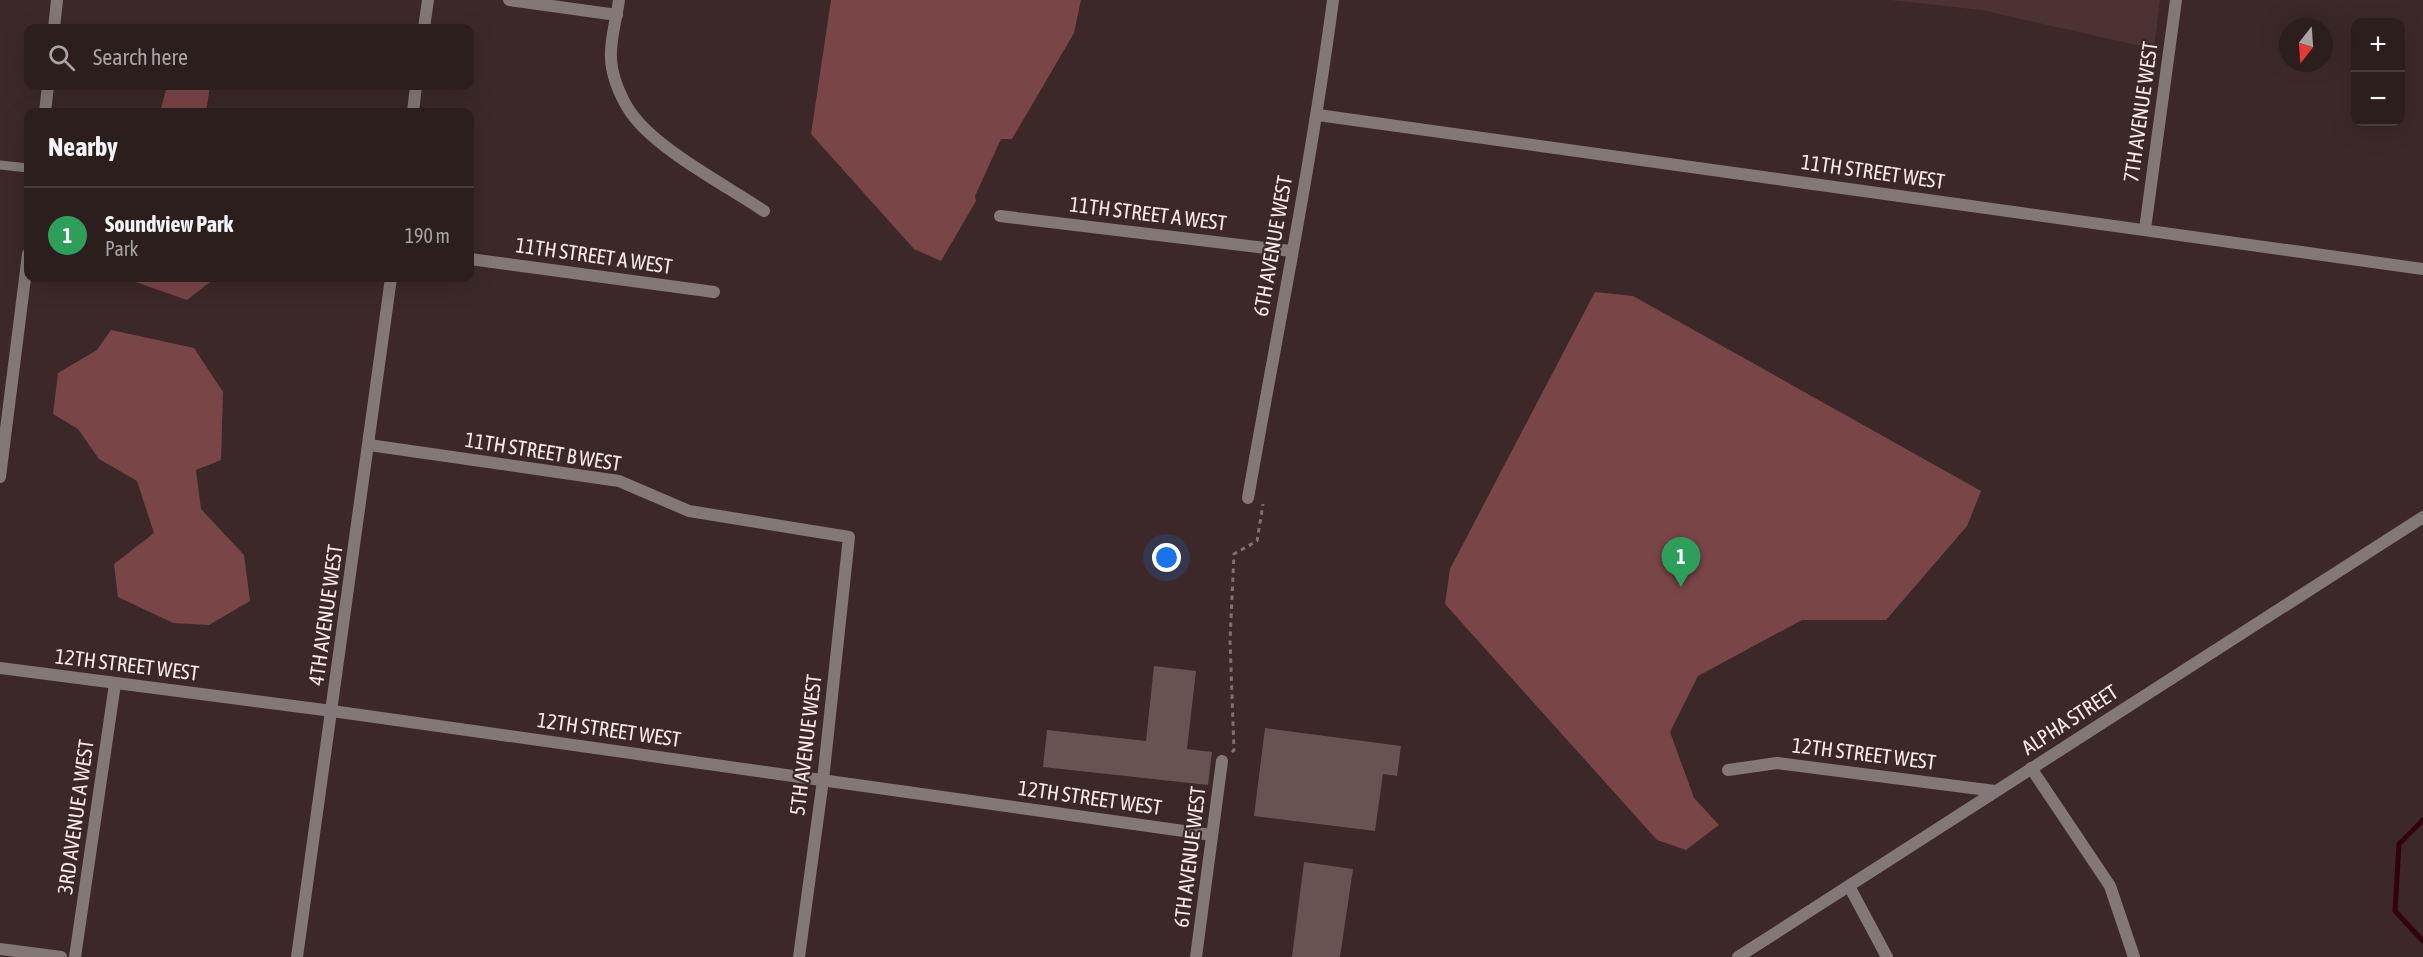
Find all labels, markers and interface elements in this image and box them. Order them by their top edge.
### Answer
north arrow [2279,18,2333,72]
map controls [2351,18,2405,126]
button: + [2351,18,2405,72]
search box [24,24,474,90]
street label: 7TH AVENUE WEST [2118,40,2162,184]
icon: search [45,41,78,74]
text: Search here [93,44,188,70]
button: − [2351,72,2405,126]
text: Nearby [48,132,118,162]
street label: 11TH STREET WEST [1800,149,1946,193]
street label: 6TH AVENUE WEST [1248,174,1296,318]
street label: 11TH STREET A WEST [1068,191,1228,235]
text: Soundview Park [105,211,233,237]
text: 1 [63,224,72,247]
text: 190 m [405,224,450,247]
street label: 11TH STREET A WEST [514,232,674,278]
text: Park [105,237,138,260]
street label: 11TH STREET B WEST [463,427,623,475]
pin: 1 [1662,538,1700,587]
street label: 4TH AVENUE WEST [303,543,347,687]
your location [1152,543,1181,572]
street label: 12TH STREET WEST [54,643,200,685]
street label: 5TH AVENUE WEST [784,673,826,817]
street label: ALPHA STREET [2017,679,2122,759]
street label: 12TH STREET WEST [536,707,682,751]
street label: 12TH STREET WEST [1791,732,1937,774]
street label: 3RD AVENUE A WEST [52,738,98,896]
street label: 12TH STREET WEST [1017,775,1163,819]
street label: 6TH AVENUE WEST [1168,785,1210,929]

